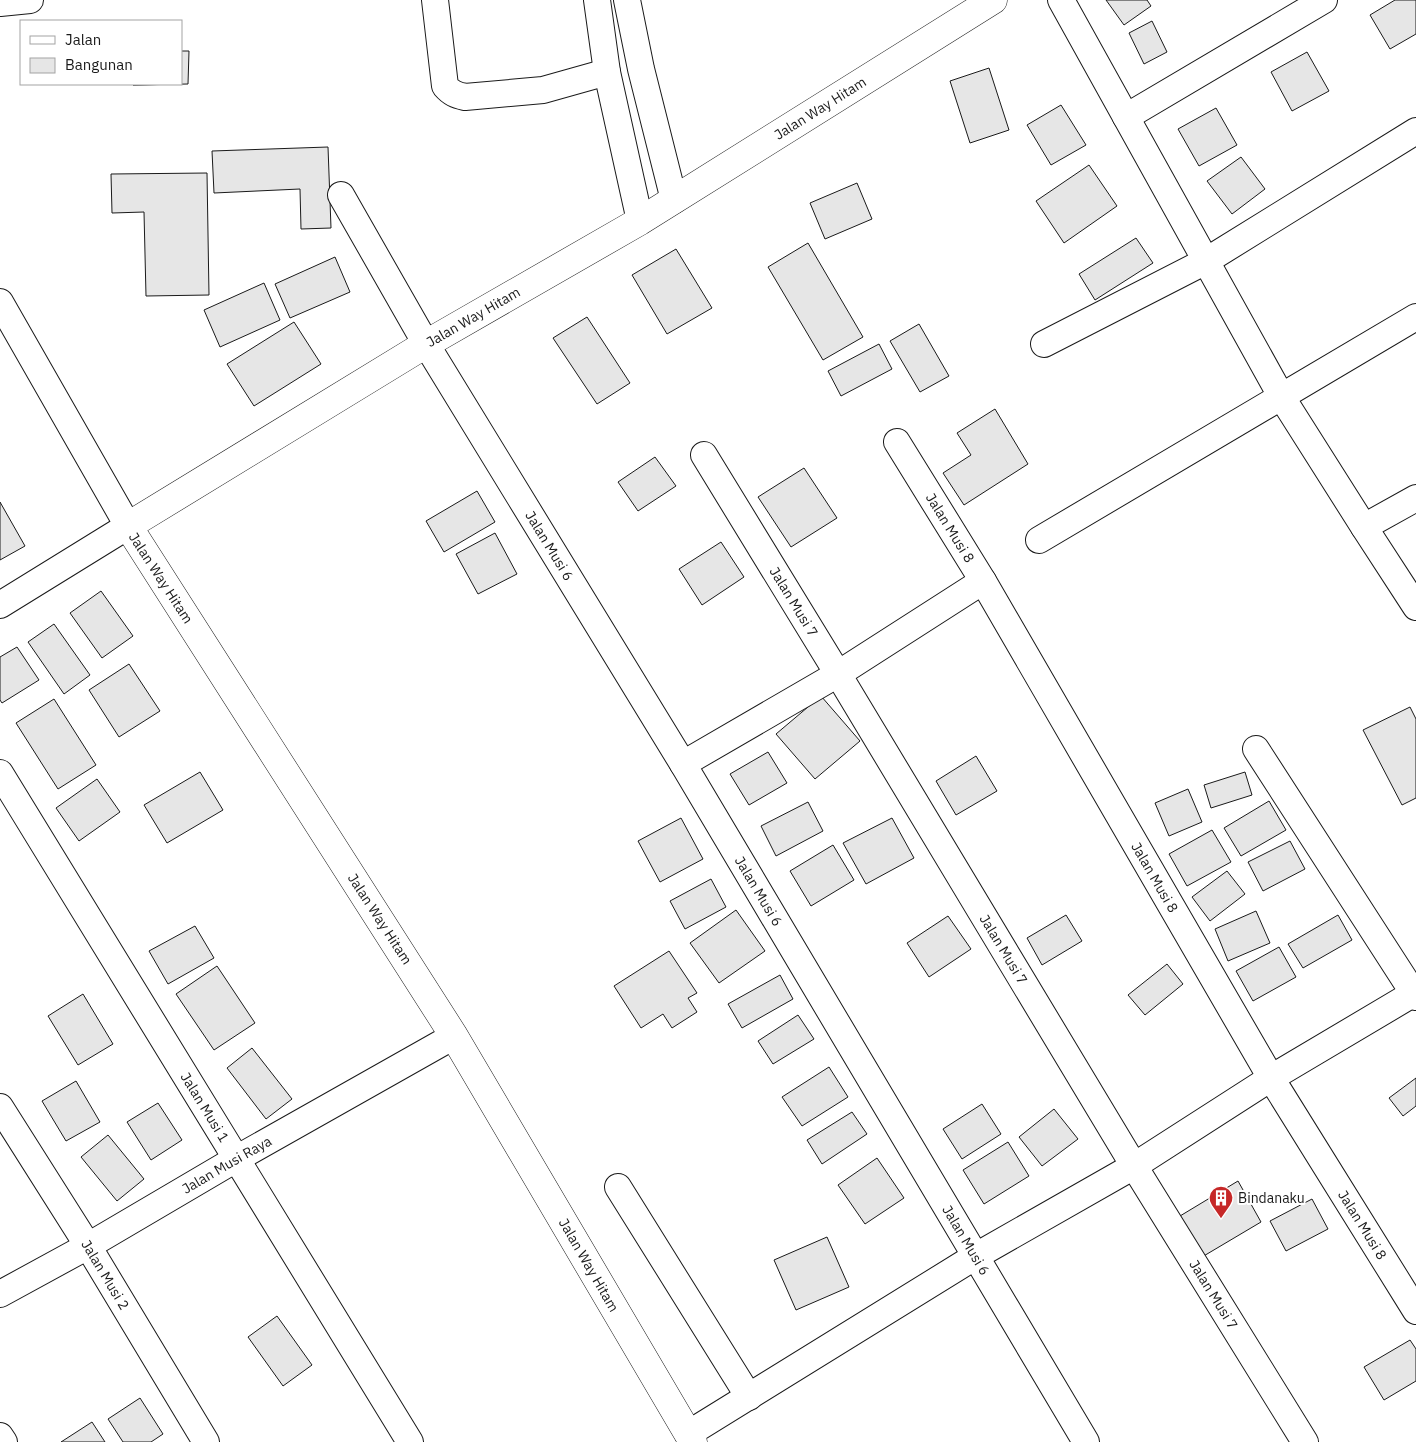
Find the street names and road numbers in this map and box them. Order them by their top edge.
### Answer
street label: Jalan Way Hitam [771,73,870,144]
street label: Jalan Way Hitam [423,283,523,351]
street label: Jalan Musi 8 [922,490,978,566]
street label: Jalan Musi 6 [521,507,578,584]
street label: Jalan Way Hitam [125,529,197,627]
street label: Jalan Musi 7 [766,564,822,640]
street label: Jalan Musi 8 [1127,839,1182,916]
street label: Jalan Musi 6 [731,853,786,930]
street label: Jalan Way Hitam [344,870,416,968]
street label: Jalan Musi 7 [976,911,1032,988]
street label: Jalan Musi 1 [177,1069,233,1145]
street label: Jalan Musi Raya [179,1132,275,1198]
street label: Jalan Musi 8 [1334,1187,1391,1263]
street label: Jalan Musi 6 [938,1202,994,1279]
street label: Jalan Way Hitam [555,1215,623,1315]
street label: Jalan Musi 2 [77,1236,133,1313]
street label: Jalan Musi 7 [1185,1256,1242,1333]

